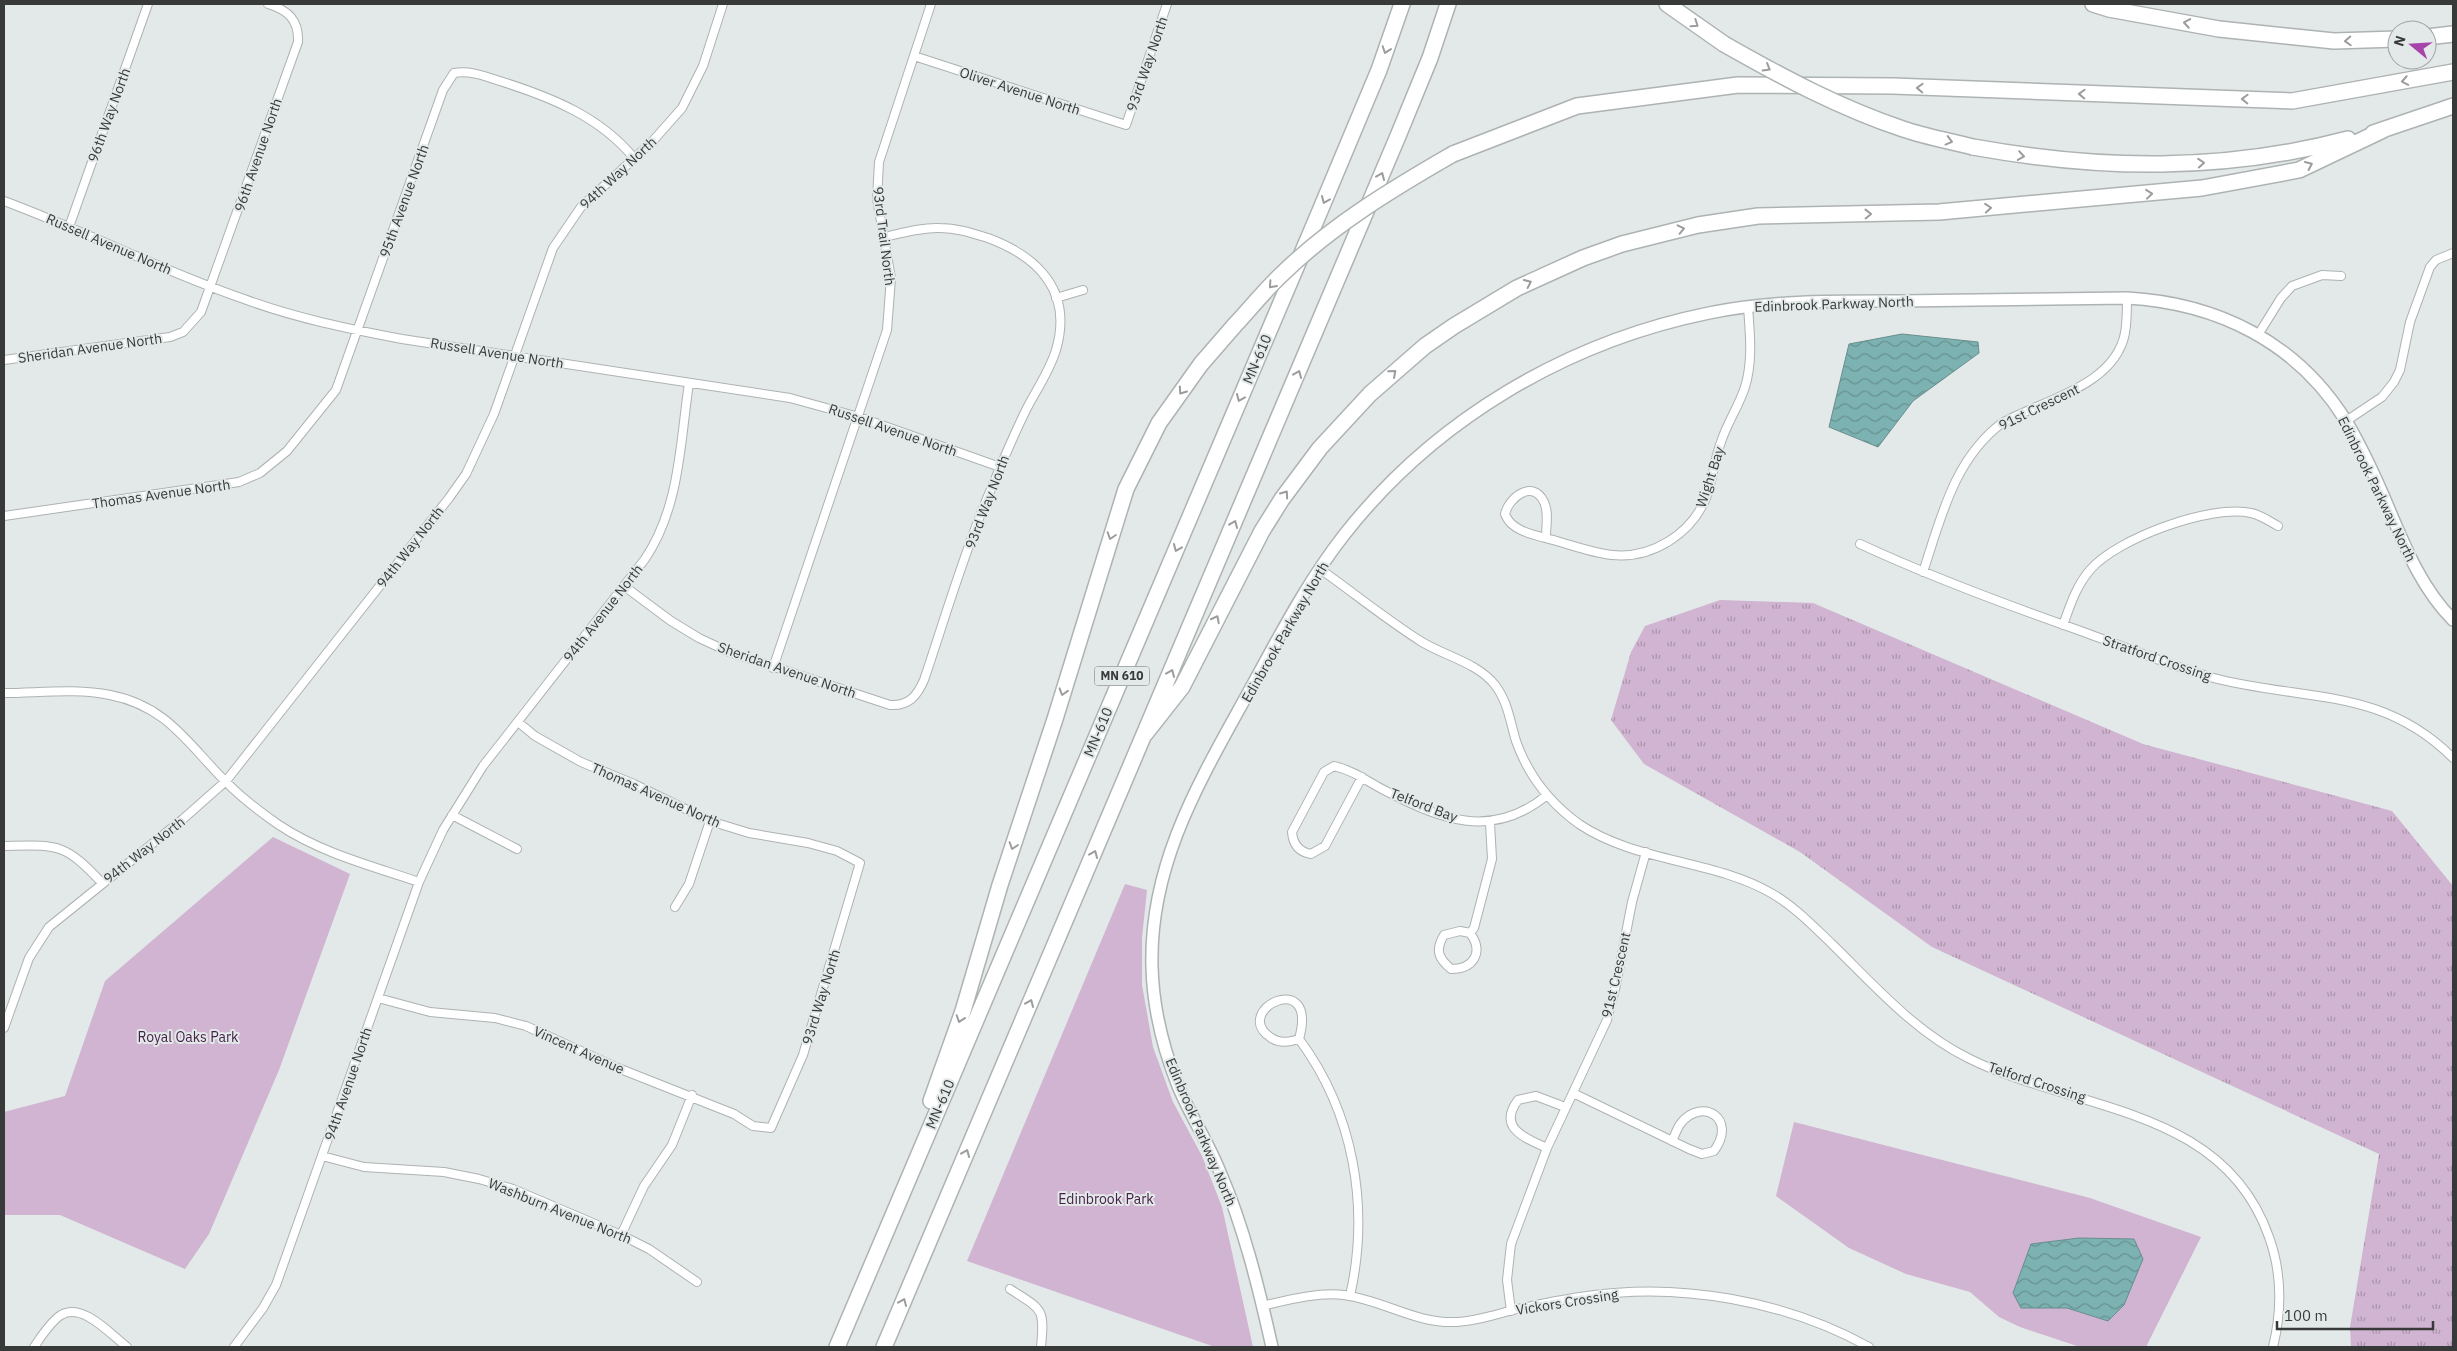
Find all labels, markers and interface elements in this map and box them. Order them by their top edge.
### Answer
street label: 93rd Way North [1122,14,1172,114]
one-way arrow [1689,18,1699,27]
one-way arrow [2183,19,2191,29]
north arrow [2387,20,2437,70]
text: N [2390,33,2410,49]
one-way arrow [2344,35,2352,46]
one-way arrow [1382,45,1392,54]
one-way arrow [1761,62,1770,72]
street label: Oliver Avenue North [957,63,1083,119]
street label: 96th Way North [84,65,134,165]
one-way arrow [2401,76,2410,86]
one-way arrow [1916,82,1924,93]
one-way arrow [2078,89,2086,99]
one-way arrow [2240,94,2248,104]
street label: 96th Avenue North [230,96,286,214]
street label: 94th Way North [576,133,660,213]
one-way arrow [1945,135,1954,146]
street label: 95th Avenue North [375,142,433,260]
one-way arrow [2018,150,2026,161]
one-way arrow [2197,158,2205,169]
one-way arrow [2304,161,2313,172]
one-way arrow [1375,172,1386,181]
street label: 93rd Trail North [869,185,899,287]
one-way arrow [2146,188,2154,199]
one-way arrow [1321,195,1331,204]
one-way arrow [1984,203,1992,214]
street label: Russell Avenue North [43,209,175,279]
one-way arrow [1865,209,1873,219]
one-way arrow [1676,225,1685,235]
one-way arrow [1269,279,1278,288]
one-way arrow [1523,279,1532,289]
street label: Edinbrook Parkway North [1754,292,1914,316]
street label: Sheridan Avenue North [17,329,163,367]
street label: MN-610 [1239,332,1275,386]
street label: Russell Avenue North [429,334,565,372]
one-way arrow [1291,370,1302,379]
one-way arrow [1387,370,1396,378]
street label: 91st Crescent [1996,380,2082,434]
one-way arrow [1179,385,1188,395]
one-way arrow [1236,393,1247,402]
street label: Russell Avenue North [826,400,960,460]
street label: Edinbrook Parkway North [2334,413,2420,565]
street label: Wight Bay [1692,444,1728,510]
street label: 93rd Way North [961,453,1013,551]
street label: Thomas Avenue North [91,475,231,513]
one-way arrow [1279,490,1288,499]
street label: 94th Way North [372,503,448,591]
one-way arrow [1227,520,1238,529]
one-way arrow [1107,532,1117,540]
one-way arrow [1172,543,1182,551]
street label: Edinbrook Parkway North [1237,558,1333,706]
street label: 94th Avenue North [559,561,647,665]
one-way arrow [1210,615,1220,624]
street label: Stratford Crossing [2101,631,2214,685]
street label: Sheridan Avenue North [715,638,859,702]
road number: MN 610 [1094,666,1150,686]
one-way arrow [1164,669,1175,678]
one-way arrow [1059,687,1069,695]
street label: MN-610 [1080,705,1116,759]
street label: Thomas Avenue North [589,758,723,832]
street label: Telford Bay [1388,784,1460,826]
street label: 94th Way North [100,812,188,888]
one-way arrow [1009,842,1019,850]
one-way arrow [1087,850,1098,859]
street label: 91st Crescent [1597,930,1635,1020]
street label: 93rd Way North [798,947,844,1047]
one-way arrow [1023,999,1034,1008]
one-way arrow [956,1014,966,1023]
street label: Vincent Avenue [531,1022,627,1078]
street label: 94th Avenue North [320,1025,376,1143]
park label: Royal Oaks Park [138,1028,239,1046]
street label: Edinbrook Parkway North [1162,1055,1240,1209]
street label: Telford Crossing [1986,1058,2089,1106]
street label: MN-610 [922,1077,958,1131]
one-way arrow [960,1149,971,1158]
street label: Washburn Avenue North [486,1174,634,1248]
park label: Edinbrook Park [1058,1190,1154,1208]
street label: Vickors Crossing [1515,1285,1620,1319]
one-way arrow [896,1298,907,1307]
scale bar [2277,1298,2433,1330]
text: 100 m [2284,1306,2328,1325]

